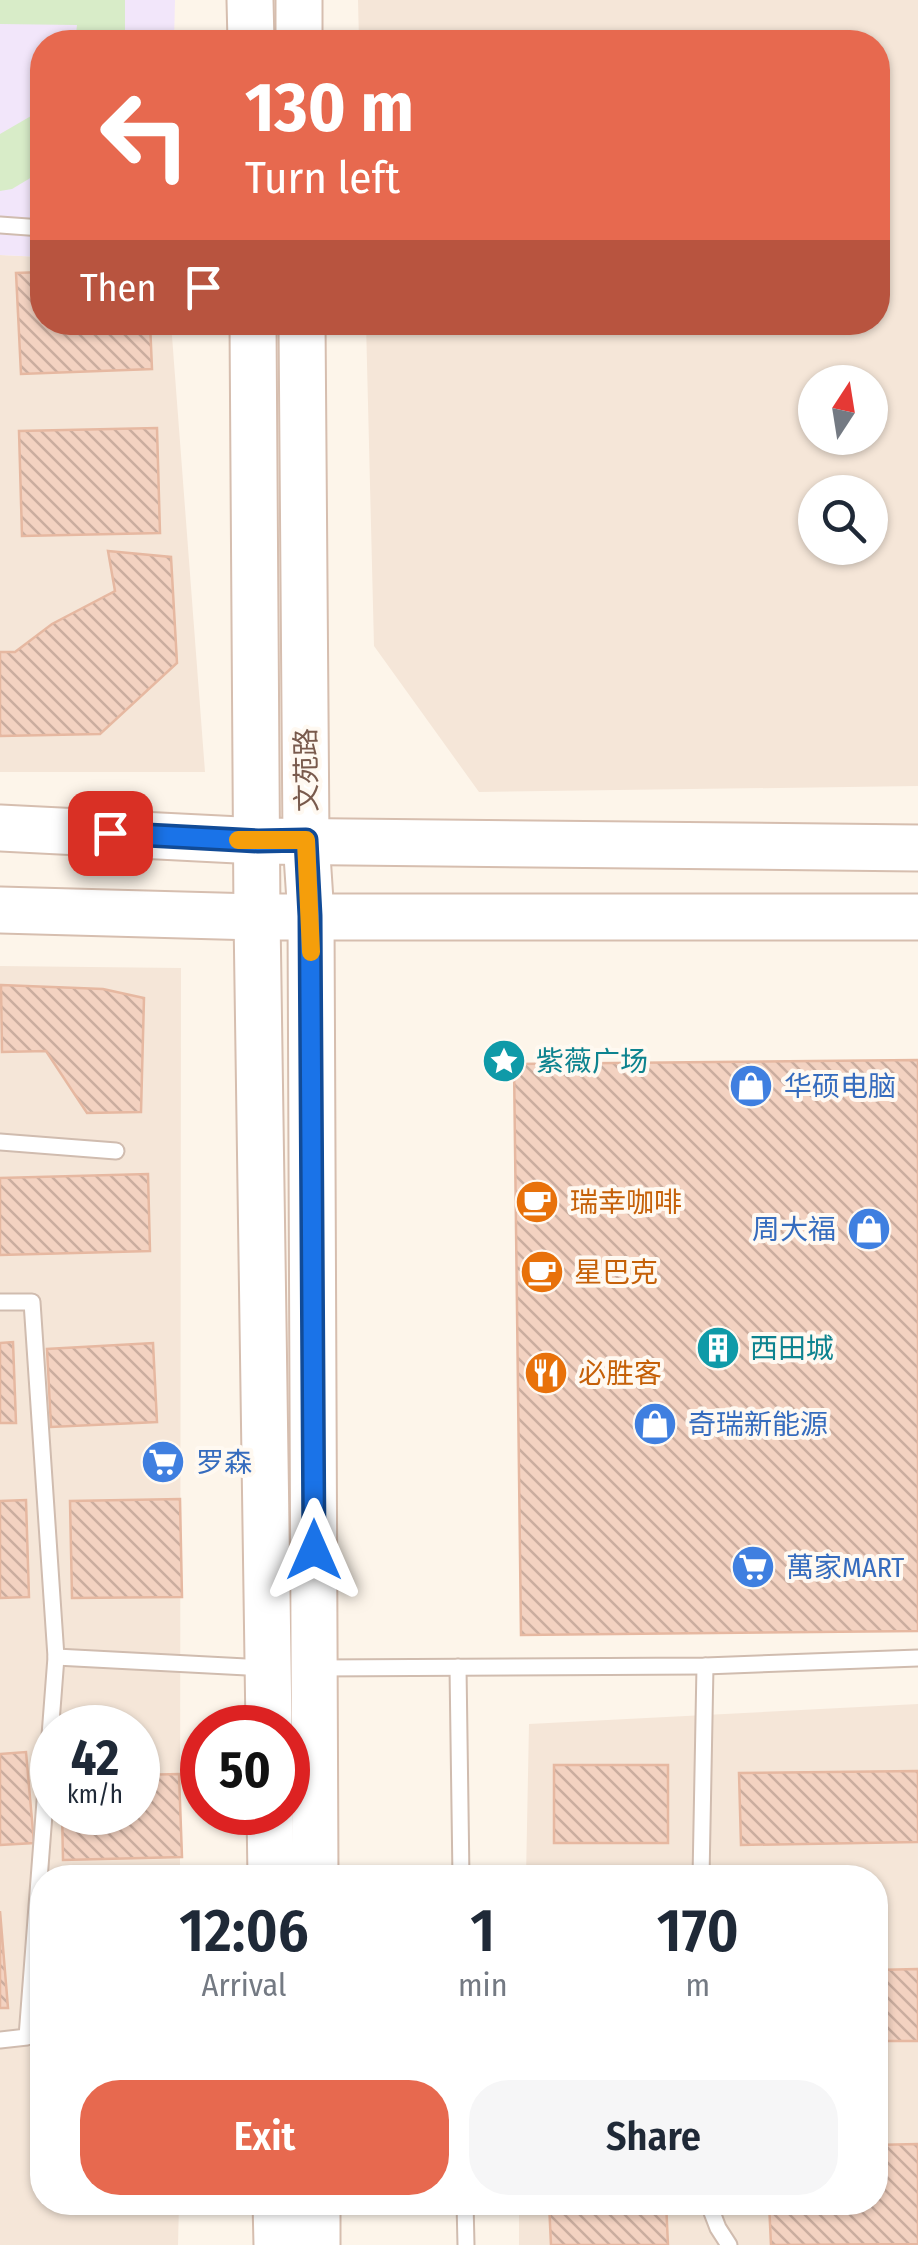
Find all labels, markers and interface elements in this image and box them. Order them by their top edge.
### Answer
text: 130 m [245,66,414,150]
icon: left [80,70,210,200]
text: Turn left [245,151,400,205]
icon: arrive [176,260,231,315]
text: Then [80,265,156,311]
north arrow [798,365,888,455]
map controls [798,365,888,565]
button: search [798,475,888,565]
street label: 文苑路 [289,728,324,812]
pin [68,791,153,876]
icon: arrive [83,806,138,861]
place icon: 紫薇广场 [481,1038,527,1084]
place label: 紫薇广场 [536,1045,648,1078]
shop icon: 华硕电脑 [728,1063,774,1109]
place label: 华硕电脑 [784,1070,896,1103]
cafe icon: 瑞幸咖啡 [514,1179,560,1225]
place label: 瑞幸咖啡 [570,1186,682,1219]
shop icon: 周大福 [846,1206,892,1252]
place label: 周大福 [752,1213,836,1246]
cafe icon: 星巴克 [519,1249,565,1295]
place label: 星巴克 [574,1256,658,1289]
building icon: 西田城 [695,1325,741,1371]
place label: 西田城 [750,1332,834,1365]
restaurant icon: 必胜客 [523,1350,569,1396]
place label: 必胜客 [578,1357,662,1390]
shop icon: 奇瑞新能源 [632,1401,678,1447]
place label: 奇瑞新能源 [688,1408,828,1441]
supermarket icon: 罗森 [140,1439,186,1485]
place label: 罗森 [196,1446,252,1479]
position arrow [262,1498,366,1602]
supermarket icon: 萬家MART [730,1544,776,1590]
place label: 萬家MART [786,1551,904,1584]
speed limit sign: 50 [180,1705,310,1835]
text: 42 [71,1728,119,1788]
text: km/h [67,1780,123,1810]
text: 12:06 [179,1895,309,1967]
text: 1 [470,1895,495,1967]
text: 170 [657,1895,739,1967]
text: Arrival [202,1966,286,2004]
text: min [458,1966,508,2004]
text: m [685,1966,710,2004]
button: Exit [80,2080,449,2195]
button: Share [469,2080,838,2195]

